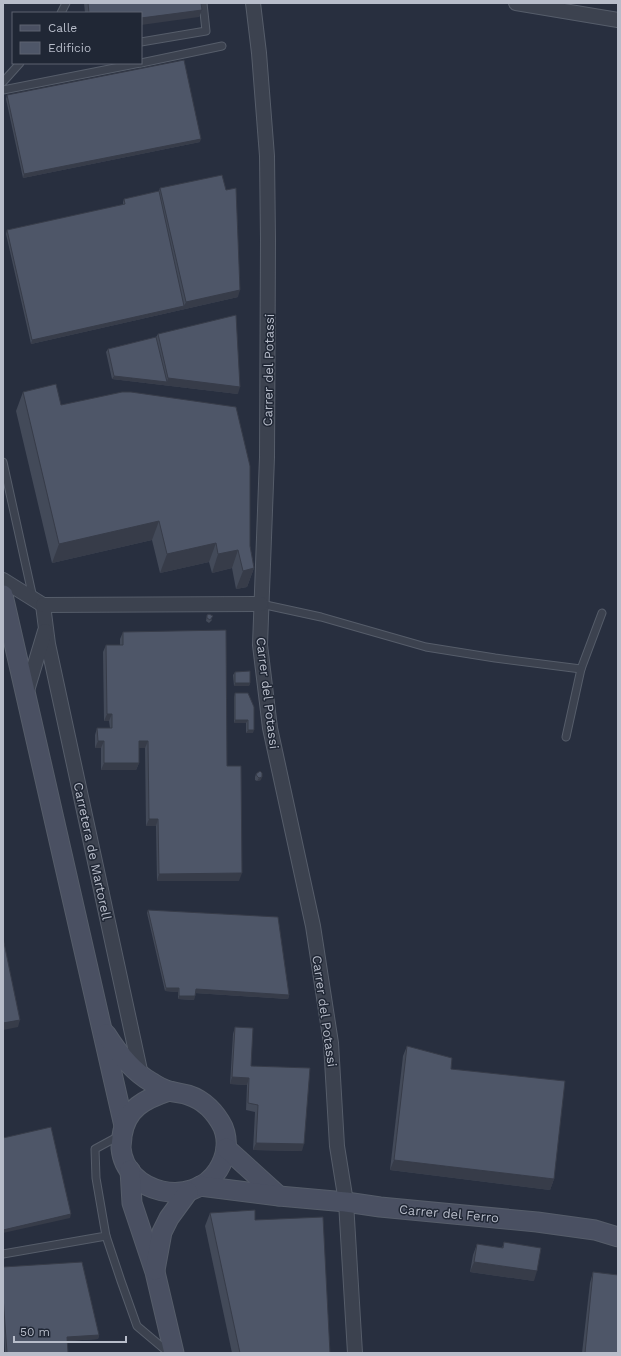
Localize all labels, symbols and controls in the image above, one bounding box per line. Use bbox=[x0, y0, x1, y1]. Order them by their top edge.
legend bbox=[12, 12, 142, 64]
text: Calle bbox=[48, 21, 77, 35]
text: Edificio bbox=[48, 41, 91, 55]
street label: Carrer del Potassi bbox=[260, 314, 277, 426]
street label: Carrer del Potassi bbox=[253, 636, 282, 750]
street label: Carretera de Martorell bbox=[71, 781, 114, 922]
street label: Carrer del Potassi bbox=[309, 954, 340, 1068]
street label: Carrer del Ferro bbox=[398, 1202, 500, 1225]
scale bar bbox=[14, 1318, 126, 1344]
text: 50 m bbox=[20, 1325, 50, 1339]

